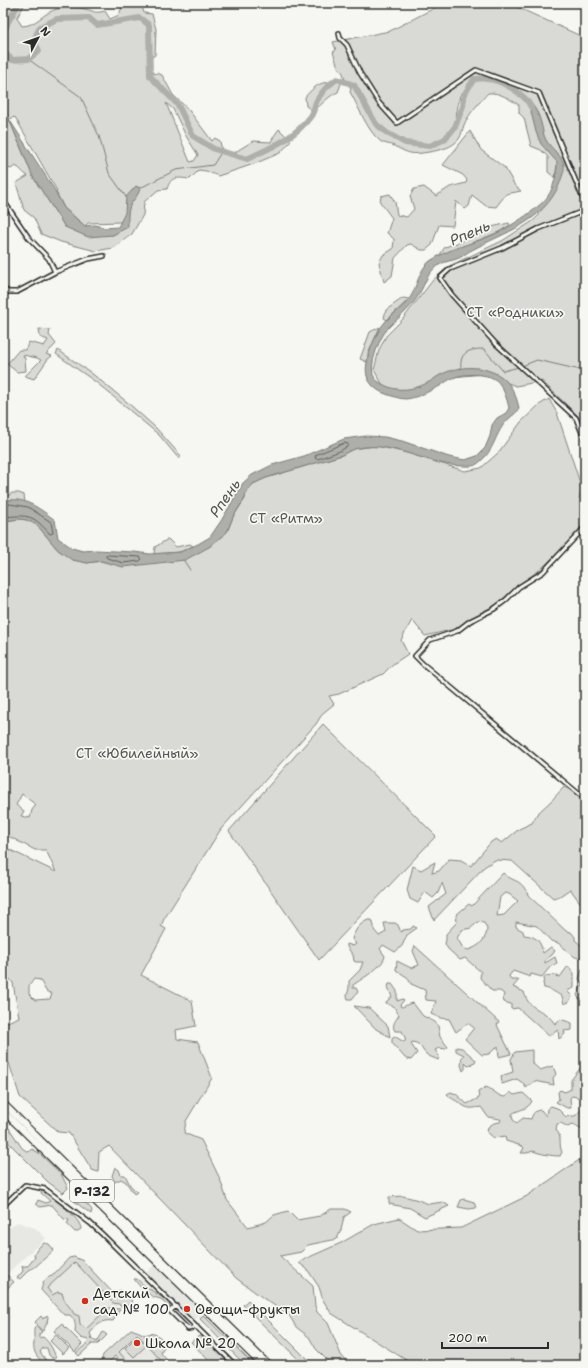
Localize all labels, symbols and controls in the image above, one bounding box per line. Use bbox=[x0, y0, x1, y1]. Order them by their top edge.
north arrow bbox=[18, 18, 58, 58]
text: N bbox=[37, 24, 54, 40]
water label: Рпень bbox=[447, 215, 494, 250]
park label: СТ «Родники» bbox=[466, 303, 564, 321]
water label: Рпень bbox=[205, 475, 246, 521]
park label: СТ «Ритм» bbox=[249, 509, 323, 527]
park label: СТ «Юбилейный» bbox=[76, 744, 198, 762]
road number: Р-132 bbox=[70, 1180, 114, 1202]
place label: Детский сад № 100 bbox=[93, 1284, 169, 1318]
marker: Детский сад № 100 bbox=[80, 1296, 90, 1306]
place label: Овощи-фрукты bbox=[195, 1300, 300, 1318]
marker: Овощи-фрукты bbox=[182, 1304, 192, 1314]
scale bar bbox=[442, 1324, 548, 1350]
text: 200 m bbox=[448, 1330, 487, 1346]
place label: Школа № 20 bbox=[145, 1334, 236, 1352]
marker: Школа № 20 bbox=[132, 1338, 142, 1348]

